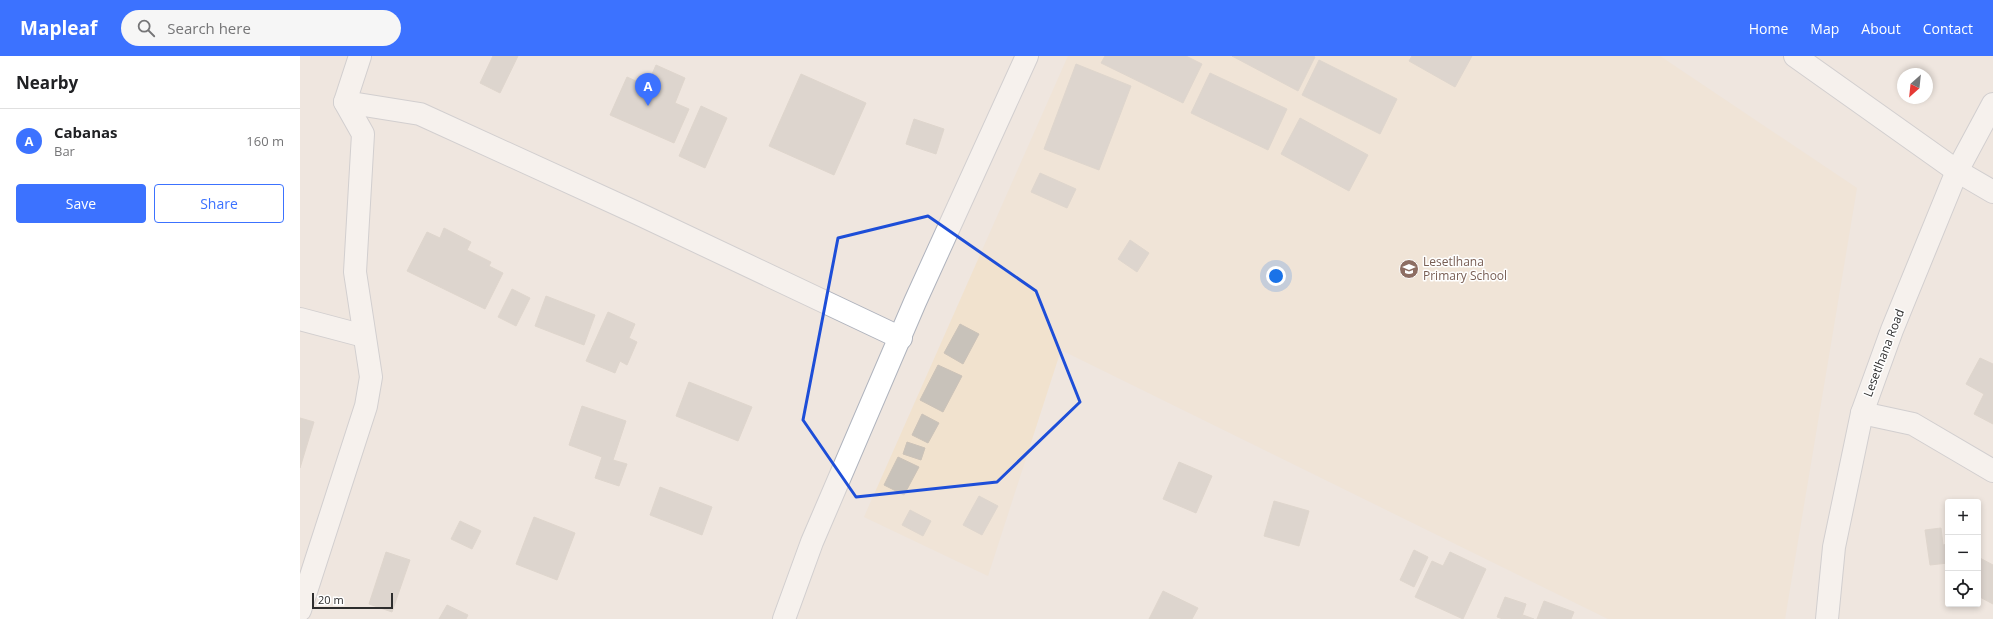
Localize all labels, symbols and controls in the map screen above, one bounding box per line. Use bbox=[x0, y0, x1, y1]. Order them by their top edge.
search box bbox=[121, 10, 401, 46]
text: Mapleaf bbox=[20, 15, 97, 41]
icon: search bbox=[135, 17, 157, 39]
text: Search here bbox=[167, 18, 251, 38]
text: Home bbox=[1749, 19, 1788, 38]
text: Map bbox=[1810, 19, 1839, 38]
text: About bbox=[1861, 19, 1901, 38]
text: Contact bbox=[1923, 19, 1973, 38]
north arrow bbox=[1897, 68, 1933, 104]
text: Nearby bbox=[16, 71, 78, 94]
pin: A bbox=[635, 73, 661, 106]
text: Cabanas bbox=[54, 122, 118, 142]
text: A bbox=[25, 132, 33, 150]
text: 160 m bbox=[246, 132, 284, 150]
text: Bar bbox=[54, 142, 75, 160]
button: Save bbox=[16, 184, 146, 223]
button: Share bbox=[154, 184, 284, 223]
place label: Lesetlhana Primary School bbox=[1423, 253, 1507, 284]
school or university icon: Lesetlhana Primary School bbox=[1398, 258, 1420, 280]
your location bbox=[1266, 266, 1286, 286]
street label: Lesetlhana Road bbox=[1859, 307, 1908, 399]
map controls bbox=[1945, 499, 1981, 607]
button: + bbox=[1945, 499, 1981, 535]
button: − bbox=[1945, 535, 1981, 571]
button: locate bbox=[1945, 571, 1981, 607]
scale bar bbox=[312, 591, 393, 610]
text: 20 m bbox=[318, 592, 344, 607]

